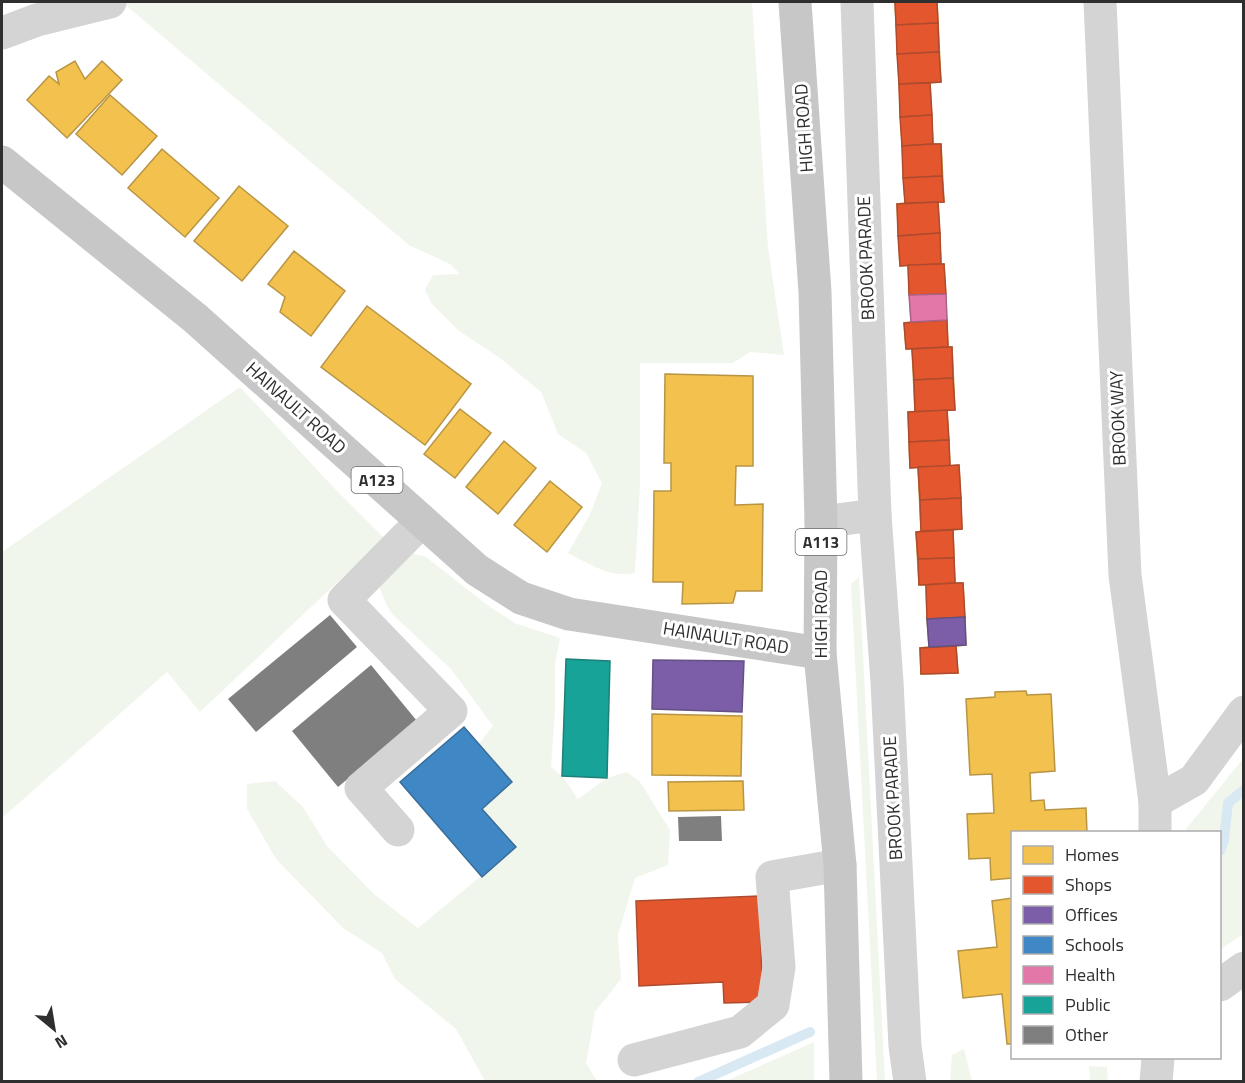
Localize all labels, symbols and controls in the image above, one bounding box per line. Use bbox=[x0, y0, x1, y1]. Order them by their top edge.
street label: HIGH ROAD bbox=[787, 83, 820, 173]
street label: BROOK PARADE bbox=[850, 195, 881, 321]
street label: HAINAULT ROAD bbox=[240, 355, 353, 460]
street label: BROOK WAY bbox=[1102, 370, 1133, 466]
road number: A123 bbox=[352, 467, 403, 493]
road number: A113 bbox=[796, 529, 846, 555]
street label: HIGH ROAD bbox=[807, 570, 834, 658]
street label: HAINAULT ROAD bbox=[661, 614, 791, 661]
street label: BROOK PARADE bbox=[876, 735, 909, 861]
legend bbox=[1011, 831, 1221, 1059]
text: Homes bbox=[1065, 841, 1119, 868]
text: Shops bbox=[1065, 871, 1112, 898]
text: Offices bbox=[1065, 901, 1118, 928]
text: Schools bbox=[1065, 931, 1124, 958]
text: Health bbox=[1065, 961, 1115, 988]
text: Public bbox=[1065, 991, 1111, 1018]
north arrow bbox=[24, 999, 84, 1059]
text: Other bbox=[1065, 1021, 1108, 1048]
text: N bbox=[51, 1029, 72, 1055]

